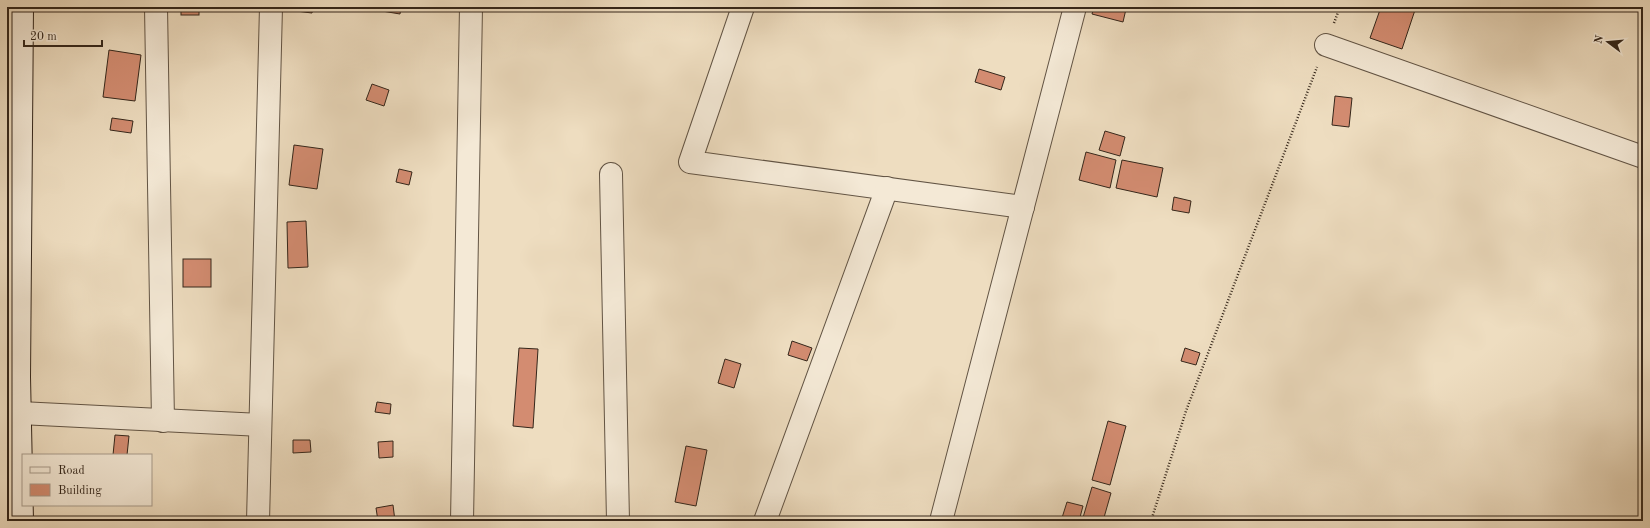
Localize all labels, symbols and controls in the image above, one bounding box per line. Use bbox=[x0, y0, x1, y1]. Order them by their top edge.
scale bar bbox=[24, 22, 102, 48]
north arrow bbox=[1588, 22, 1628, 62]
text: 20 m bbox=[30, 31, 57, 43]
text: N bbox=[1593, 34, 1606, 45]
legend bbox=[22, 454, 152, 506]
text: Road bbox=[58, 465, 85, 477]
text: Building bbox=[58, 485, 102, 497]

